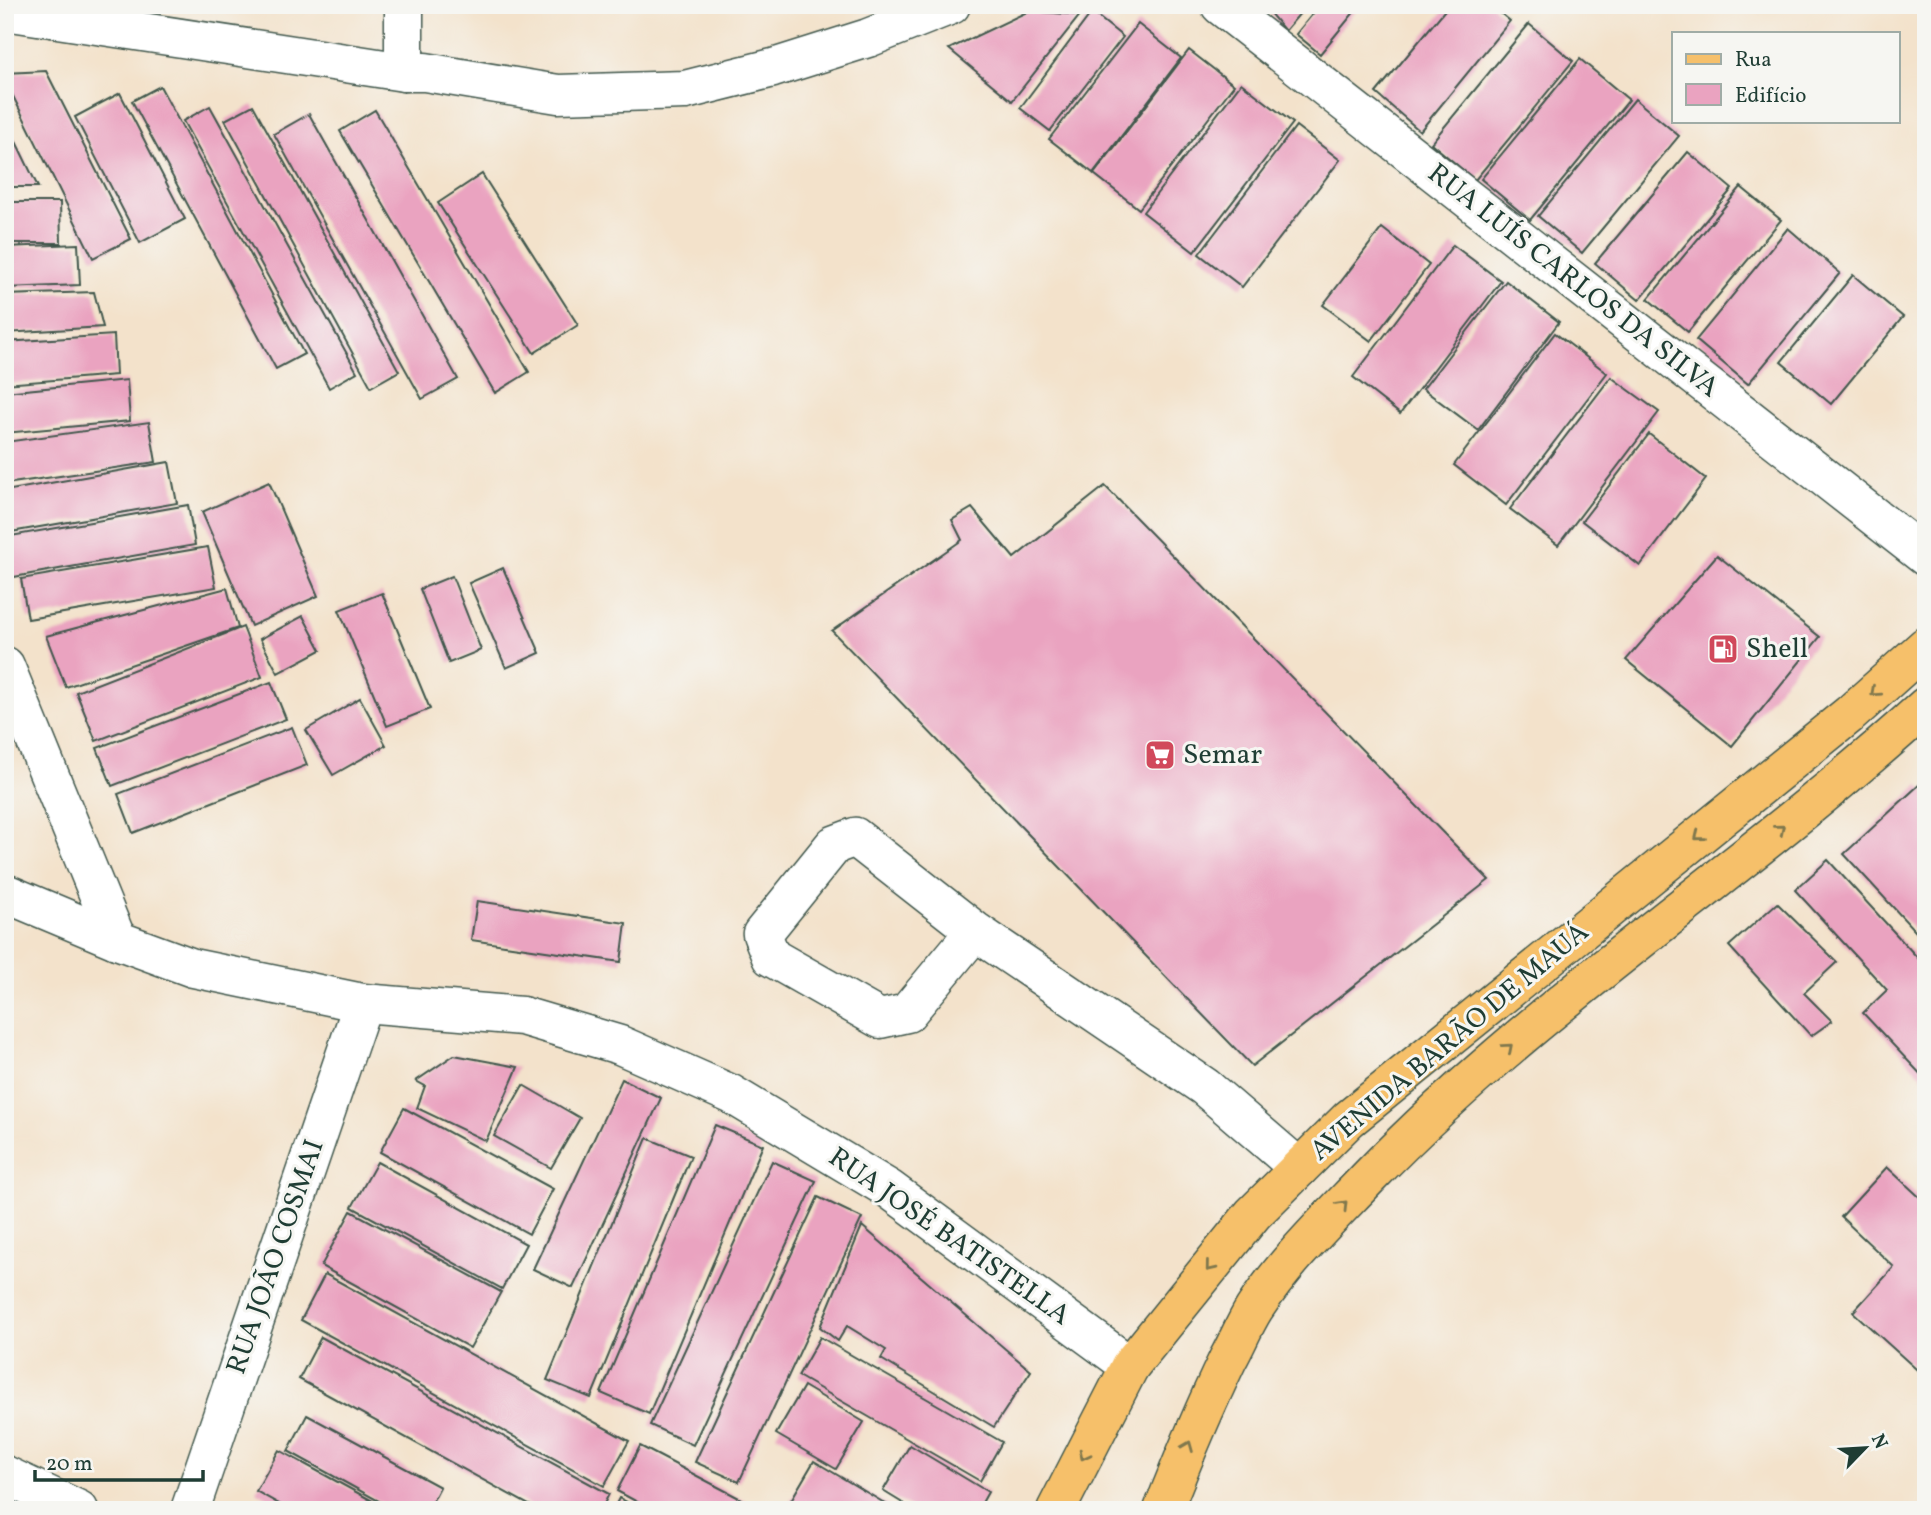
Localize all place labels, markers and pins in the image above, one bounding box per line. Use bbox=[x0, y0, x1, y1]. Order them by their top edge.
place label: Shell bbox=[1746, 630, 1808, 669]
fuel station icon: Shell bbox=[1706, 632, 1740, 666]
place label: Semar bbox=[1183, 736, 1262, 775]
supermarket icon: Semar bbox=[1143, 738, 1177, 772]

